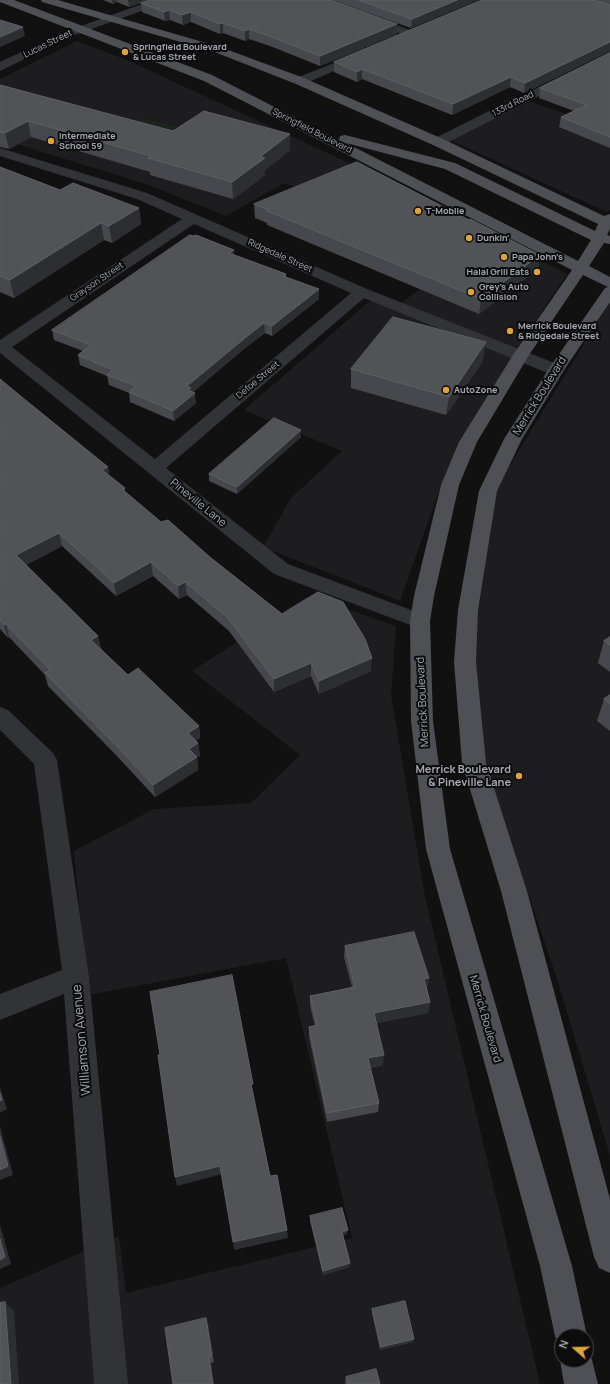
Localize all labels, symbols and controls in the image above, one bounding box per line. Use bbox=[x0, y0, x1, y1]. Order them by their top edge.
street label: Lucas Street bbox=[22, 28, 74, 60]
place label: Springfield Boulevard & Lucas Street bbox=[133, 42, 227, 63]
marker: Springfield Boulevard & Lucas Street bbox=[120, 47, 130, 57]
street label: 133rd Road bbox=[490, 89, 536, 119]
street label: Springfield Boulevard bbox=[270, 106, 354, 156]
place label: Intermediate School 59 bbox=[59, 131, 116, 152]
marker: Intermediate School 59 bbox=[46, 136, 56, 146]
marker: T-Mobile bbox=[413, 206, 423, 216]
place label: T-Mobile bbox=[426, 206, 465, 216]
marker: Dunkin' bbox=[464, 233, 474, 243]
place label: Dunkin' bbox=[477, 233, 510, 243]
street label: Ridgedale Street bbox=[246, 237, 314, 275]
marker: Papa John's bbox=[499, 252, 509, 262]
place label: Papa John's bbox=[512, 252, 563, 262]
street label: Grayson Street bbox=[68, 260, 126, 304]
place label: Halal Grill Eats bbox=[467, 267, 529, 277]
marker: Halal Grill Eats bbox=[532, 267, 542, 277]
place label: Grey’s Auto Collision bbox=[479, 282, 529, 303]
marker: Grey’s Auto Collision bbox=[466, 287, 476, 297]
place label: Merrick Boulevard & Ridgedale Street bbox=[518, 321, 599, 342]
marker: Merrick Boulevard & Ridgedale Street bbox=[505, 326, 515, 336]
street label: Merrick Boulevard bbox=[510, 354, 570, 438]
street label: Defoe Street bbox=[234, 359, 282, 401]
marker: AutoZone bbox=[441, 385, 451, 395]
place label: AutoZone bbox=[454, 385, 497, 395]
street label: Pineville Lane bbox=[167, 476, 229, 530]
street label: Merrick Boulevard bbox=[414, 657, 432, 747]
place label: Merrick Boulevard & Pineville Lane bbox=[415, 763, 511, 789]
marker: Merrick Boulevard & Pineville Lane bbox=[514, 771, 524, 781]
street label: Merrick Boulevard bbox=[466, 974, 504, 1064]
street label: Williamson Avenue bbox=[69, 984, 95, 1096]
north arrow bbox=[554, 1328, 594, 1368]
text: N bbox=[555, 1338, 572, 1350]

